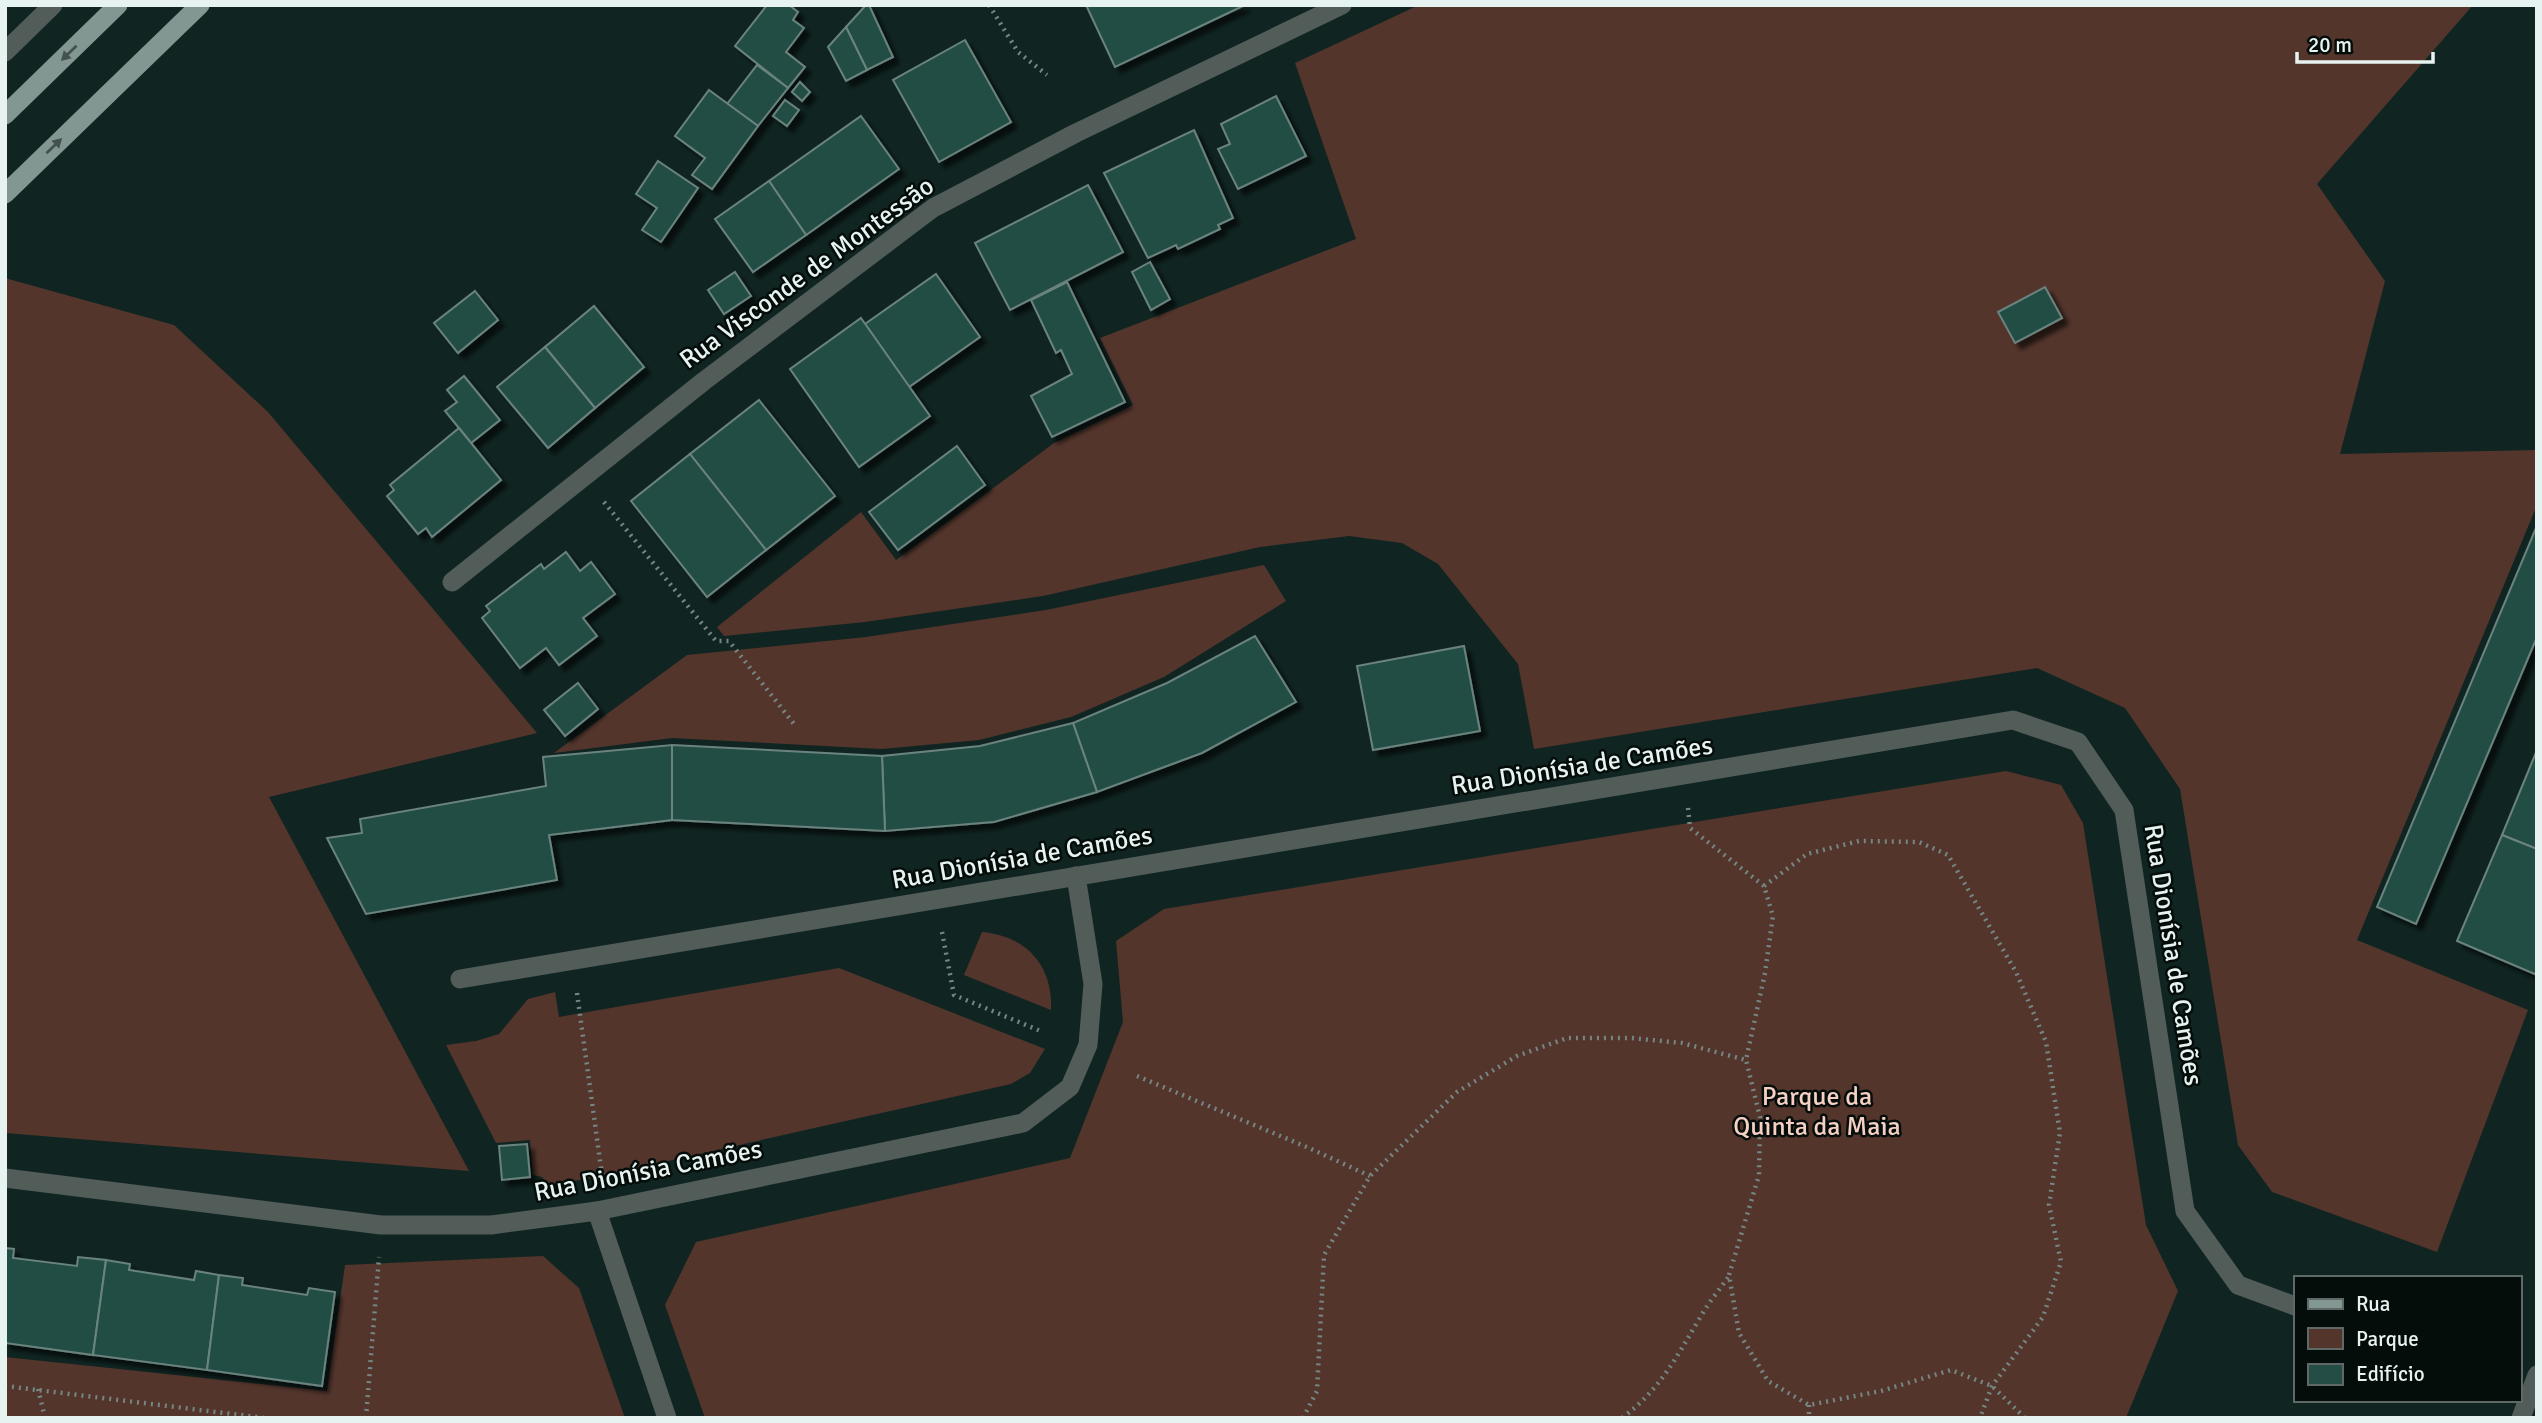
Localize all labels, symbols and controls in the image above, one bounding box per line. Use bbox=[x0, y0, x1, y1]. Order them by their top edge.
scale bar bbox=[2297, 21, 2434, 65]
text: 20 m bbox=[2308, 32, 2352, 58]
one-way arrow bbox=[61, 44, 78, 61]
one-way arrow bbox=[45, 139, 62, 155]
street label: Rua Visconde de Montessão bbox=[674, 170, 940, 376]
street label: Rua Dionísia de Camões bbox=[1449, 730, 1715, 802]
street label: Rua Dionísia de Camões bbox=[889, 819, 1155, 897]
street label: Rua Dionísia de Camões bbox=[2137, 822, 2209, 1088]
park label: Parque da Quinta da Maia bbox=[1733, 1081, 1901, 1143]
street label: Rua Dionísia Camões bbox=[531, 1133, 765, 1209]
legend bbox=[2294, 1276, 2521, 1402]
text: Rua bbox=[2356, 1291, 2390, 1317]
text: Parque bbox=[2356, 1326, 2419, 1352]
text: Edifício bbox=[2356, 1361, 2425, 1387]

